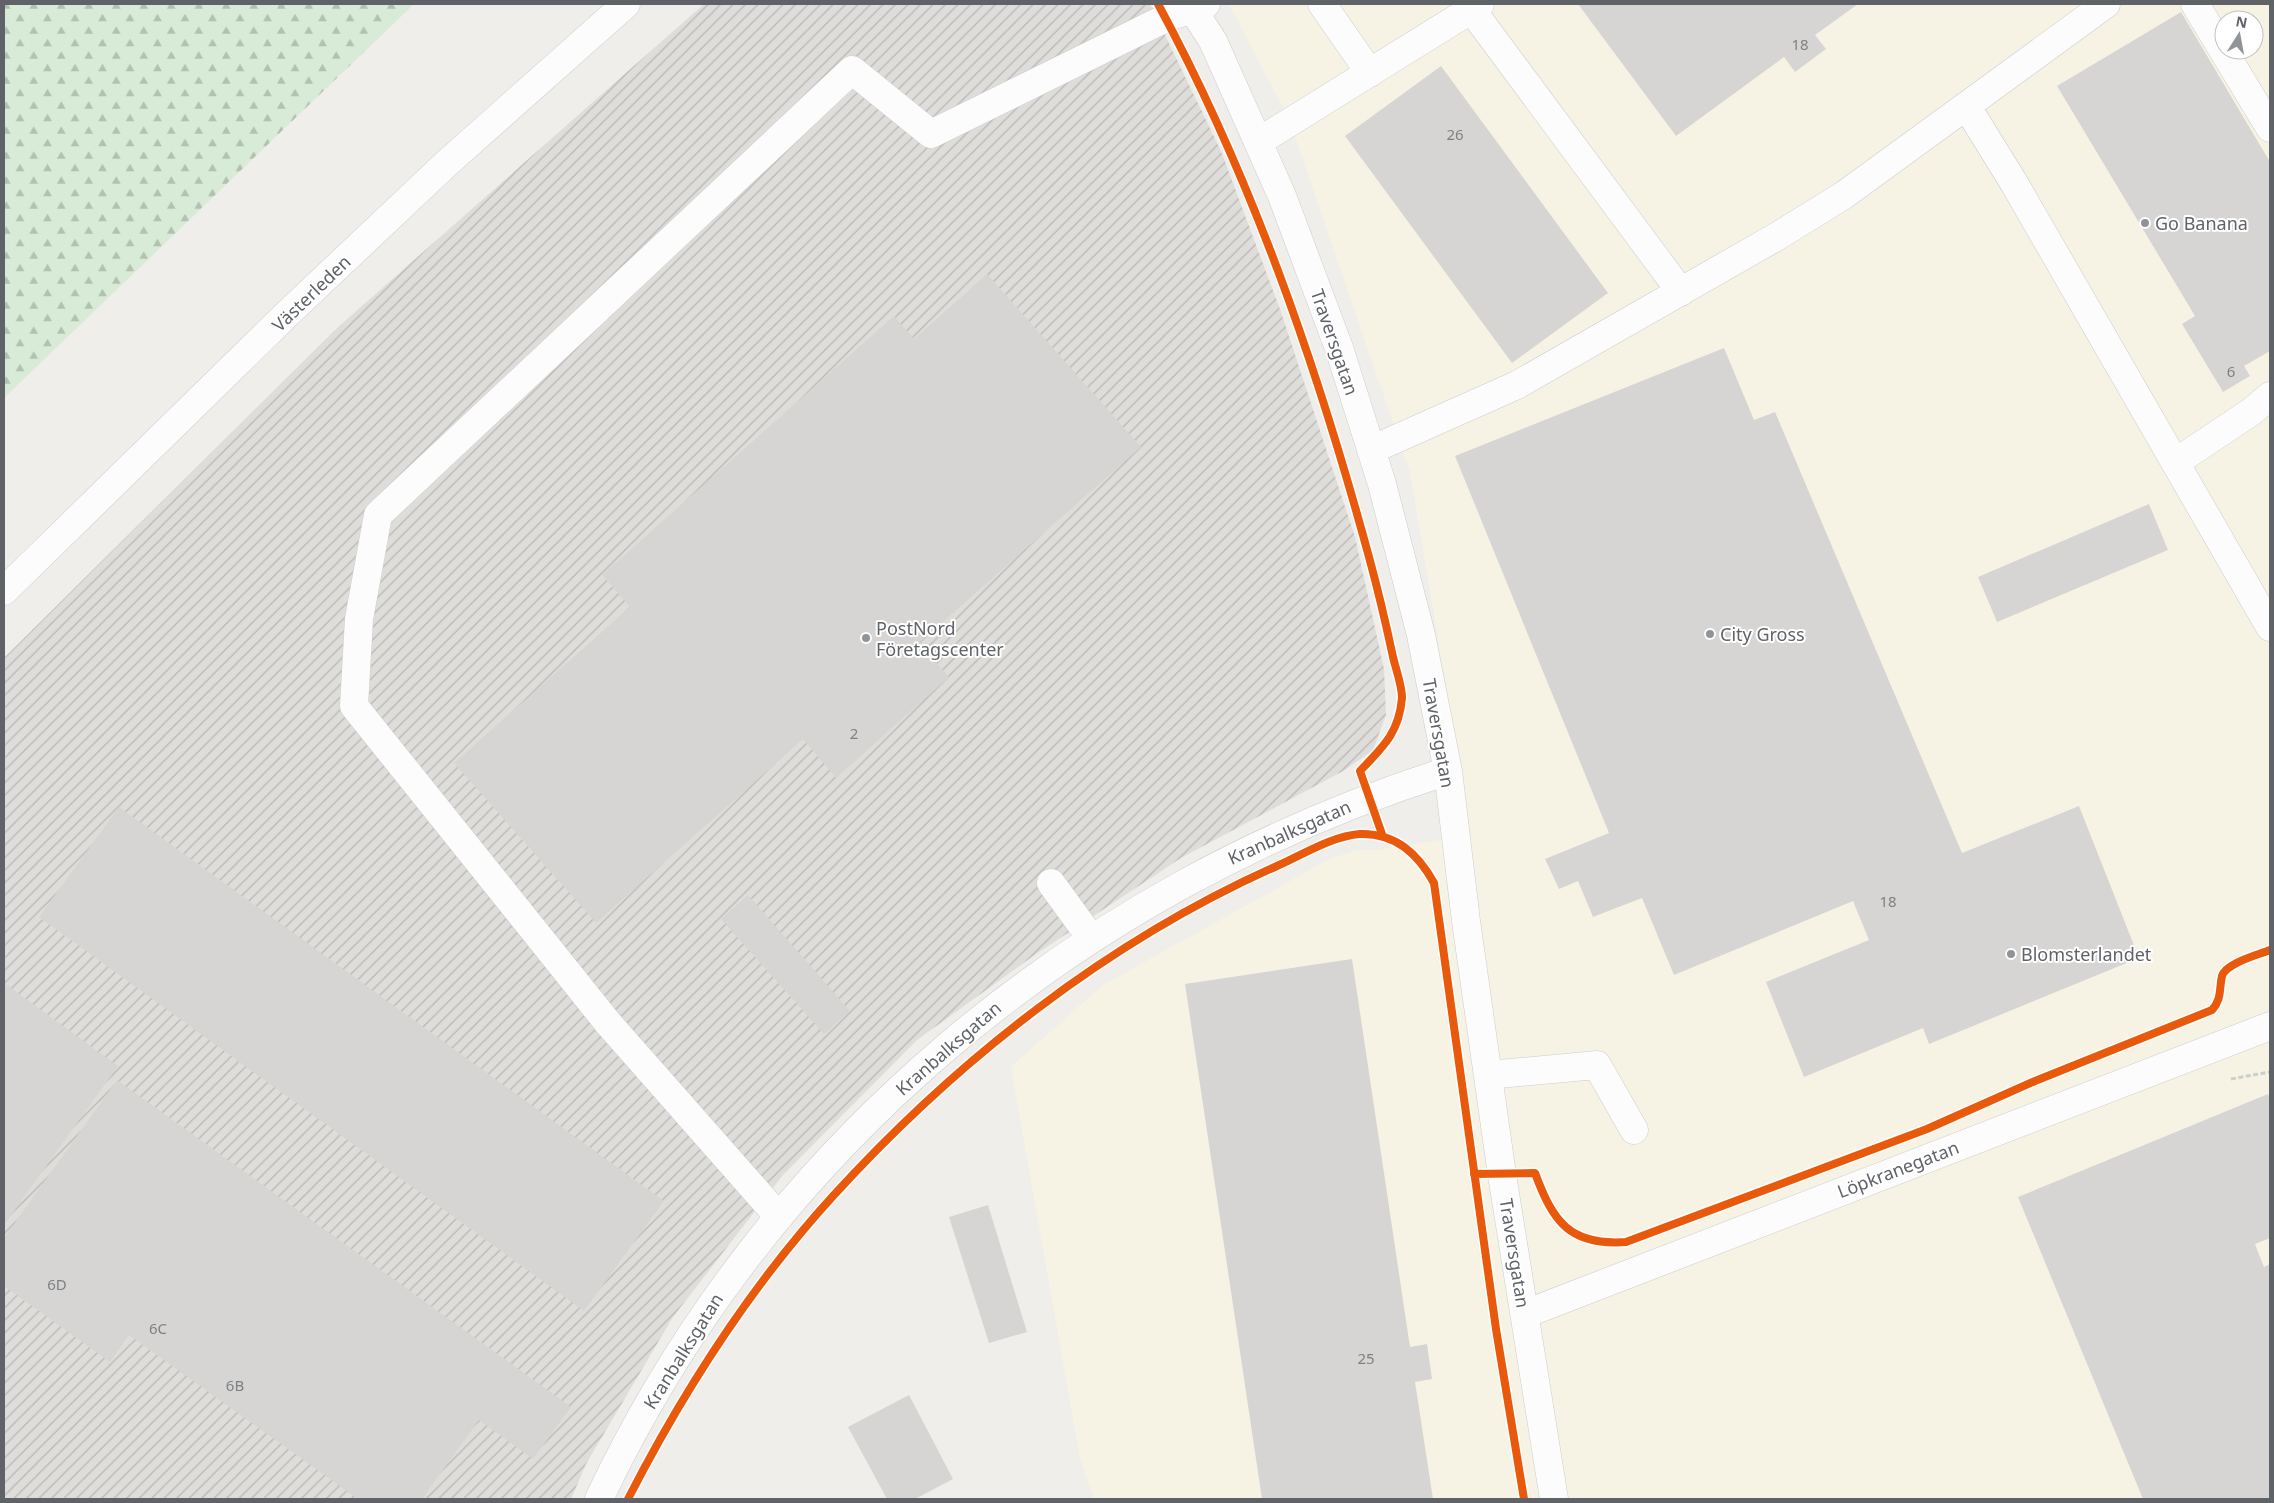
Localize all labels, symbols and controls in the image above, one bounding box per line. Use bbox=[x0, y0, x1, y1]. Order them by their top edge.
north arrow bbox=[2214, 10, 2264, 60]
text: N bbox=[2234, 11, 2249, 32]
house number: 18 bbox=[1791, 34, 1809, 54]
house number: 26 bbox=[1446, 124, 1464, 144]
place label: Go Banana bbox=[2155, 211, 2248, 235]
marker: Go Banana bbox=[2139, 217, 2151, 229]
street label: Västerleden bbox=[267, 249, 355, 337]
street label: Traversgatan bbox=[1306, 286, 1364, 398]
house number: 6 bbox=[2227, 361, 2235, 381]
place label: PostNord Företagscenter bbox=[876, 616, 1004, 661]
place label: City Gross bbox=[1720, 622, 1805, 646]
marker: City Gross bbox=[1704, 628, 1716, 640]
marker: PostNord Företagscenter bbox=[860, 632, 872, 644]
street label: Traversgatan bbox=[1418, 676, 1460, 790]
house number: 2 bbox=[850, 723, 858, 743]
street label: Kranbalksgatan bbox=[1224, 794, 1354, 870]
house number: 18 bbox=[1879, 891, 1897, 911]
place label: Blomsterlandet bbox=[2021, 942, 2152, 966]
marker: Blomsterlandet bbox=[2005, 948, 2017, 960]
street label: Kranbalksgatan bbox=[890, 996, 1006, 1100]
street label: Löpkranegatan bbox=[1834, 1135, 1962, 1203]
street label: Traversgatan bbox=[1495, 1197, 1535, 1309]
house number: 6D bbox=[47, 1274, 67, 1294]
street label: Kranbalksgatan bbox=[638, 1289, 728, 1413]
house number: 6C bbox=[149, 1318, 168, 1338]
house number: 25 bbox=[1357, 1348, 1375, 1368]
house number: 6B bbox=[226, 1375, 244, 1395]

